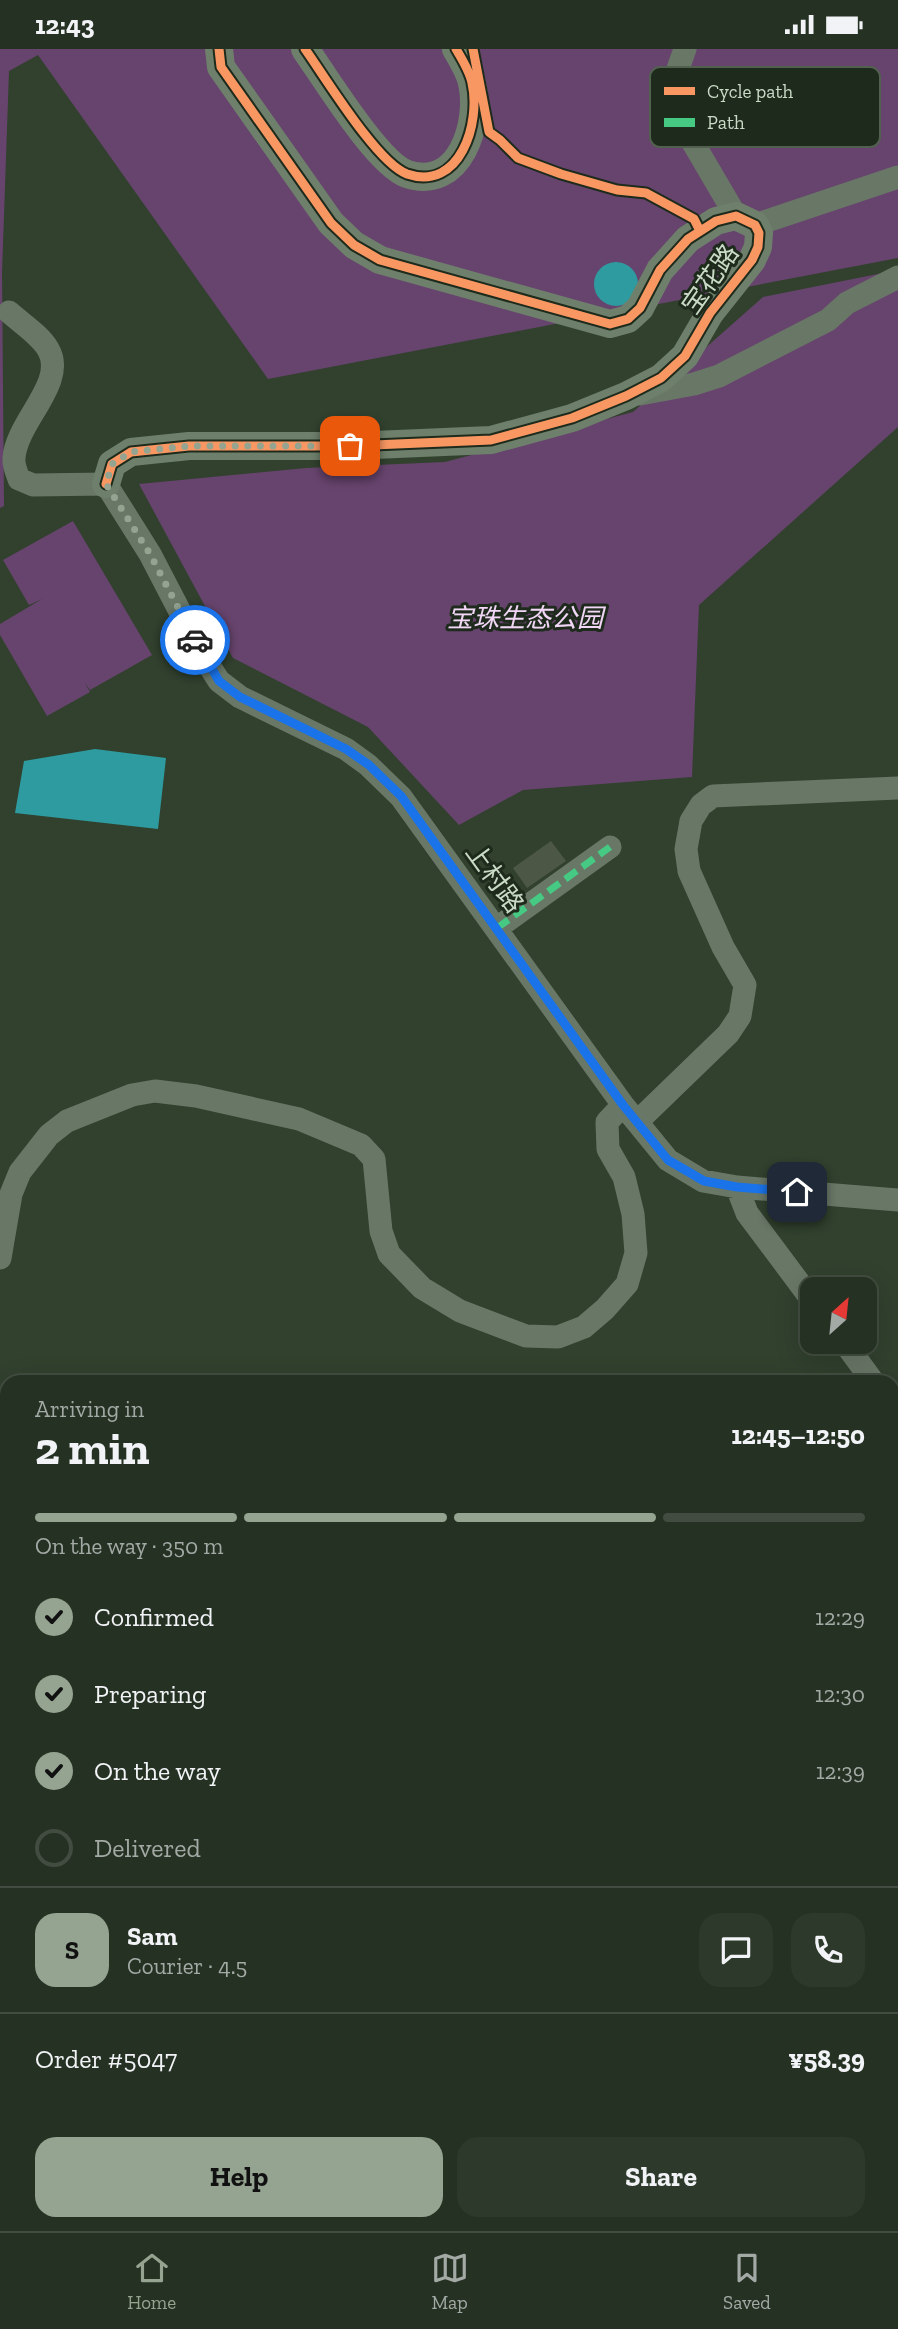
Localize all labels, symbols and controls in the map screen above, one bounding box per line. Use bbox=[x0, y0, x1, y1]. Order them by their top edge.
text: 12:43 bbox=[35, 9, 95, 41]
legend bbox=[650, 67, 880, 147]
text: Cycle path bbox=[707, 80, 793, 103]
text: Path bbox=[707, 111, 745, 134]
street label: 宝花路 bbox=[675, 238, 745, 320]
pin bbox=[320, 416, 380, 476]
icon: bag bbox=[331, 427, 369, 465]
park label: 宝珠生态公园 bbox=[447, 602, 607, 634]
courier bbox=[160, 605, 230, 675]
icon: car bbox=[176, 621, 214, 659]
street label: 上村路 bbox=[459, 837, 531, 919]
pin bbox=[767, 1162, 827, 1222]
icon: home bbox=[778, 1173, 816, 1211]
north arrow bbox=[800, 1277, 877, 1355]
map controls bbox=[800, 1277, 877, 1354]
text: Arriving in bbox=[35, 1395, 144, 1423]
text: 12:45–12:50 bbox=[731, 1419, 865, 1451]
text: 2 min bbox=[35, 1421, 150, 1476]
text: On the way · 350 m bbox=[35, 1532, 223, 1560]
icon: check bbox=[35, 1598, 73, 1636]
text: Confirmed bbox=[94, 1601, 214, 1633]
text: 12:29 bbox=[815, 1603, 865, 1631]
icon: check bbox=[35, 1675, 73, 1713]
text: Preparing bbox=[94, 1678, 206, 1710]
text: 12:30 bbox=[815, 1680, 865, 1708]
icon: check bbox=[35, 1752, 73, 1790]
text: On the way bbox=[94, 1755, 221, 1787]
text: 12:39 bbox=[816, 1757, 865, 1785]
text: Delivered bbox=[94, 1832, 201, 1864]
button: chat bbox=[699, 1913, 773, 1987]
button: phone bbox=[791, 1913, 865, 1987]
text: Sam bbox=[127, 1920, 177, 1952]
text: S bbox=[65, 1934, 79, 1966]
text: Courier · 4.5 bbox=[127, 1952, 247, 1980]
text: Order #5047 bbox=[35, 2043, 177, 2075]
text: ¥58.39 bbox=[788, 2043, 865, 2075]
button: Help bbox=[35, 2137, 443, 2217]
button: Share bbox=[457, 2137, 865, 2217]
tab: Home bbox=[127, 2249, 176, 2314]
tab: Map bbox=[431, 2249, 469, 2314]
tab: Saved bbox=[723, 2249, 771, 2314]

